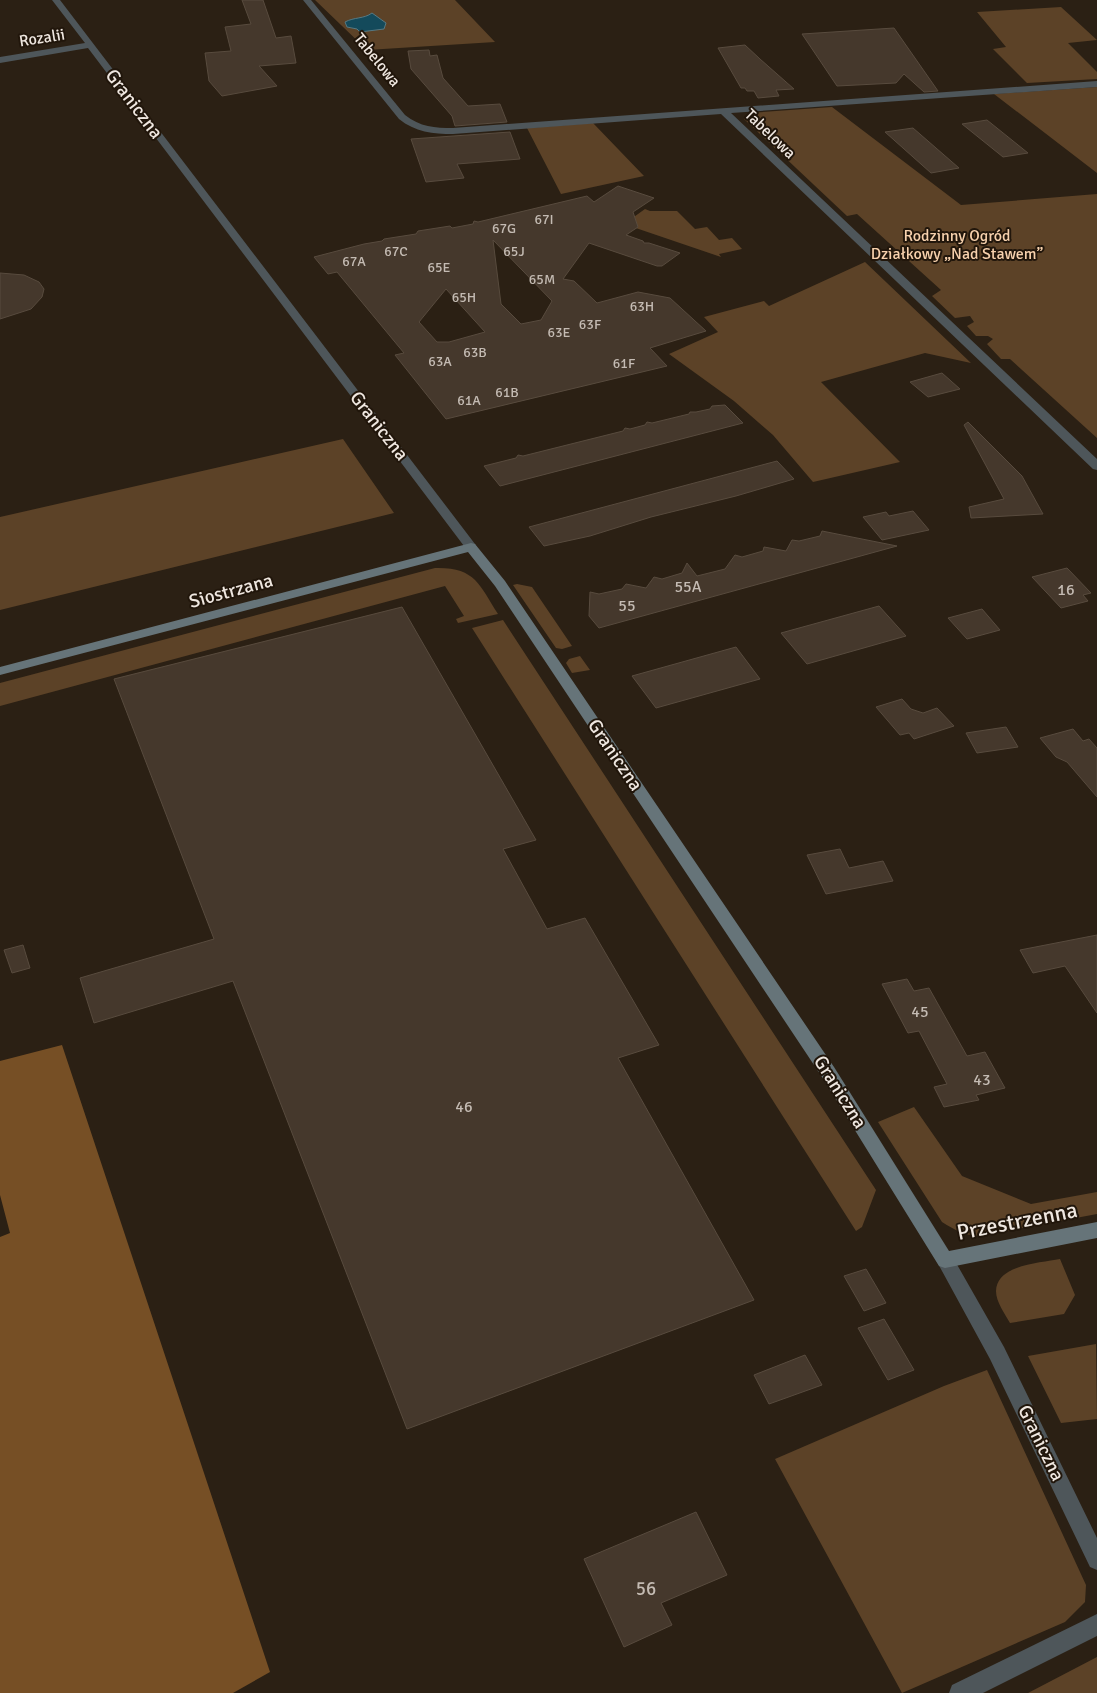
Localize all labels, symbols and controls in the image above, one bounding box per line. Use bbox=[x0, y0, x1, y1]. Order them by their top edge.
street label: Rozalii bbox=[18, 25, 66, 51]
street label: Tabelowa bbox=[349, 29, 405, 91]
street label: Graniczna bbox=[100, 64, 168, 144]
street label: Tabelowa bbox=[740, 105, 800, 163]
house number: 67I bbox=[534, 211, 554, 228]
house number: 67G bbox=[492, 220, 516, 237]
park label: Rodzinny Ogród Działkowy „Nad Stawem” bbox=[871, 226, 1043, 264]
house number: 67C bbox=[384, 243, 408, 260]
house number: 65J bbox=[503, 243, 525, 260]
house number: 67A bbox=[342, 253, 366, 270]
house number: 65E bbox=[427, 259, 451, 276]
house number: 65M bbox=[529, 271, 555, 288]
house number: 65H bbox=[452, 289, 476, 306]
house number: 63H bbox=[630, 298, 654, 315]
house number: 63F bbox=[579, 316, 601, 333]
house number: 63E bbox=[547, 324, 571, 341]
house number: 63B bbox=[463, 344, 487, 361]
house number: 63A bbox=[428, 353, 452, 370]
house number: 61F bbox=[613, 355, 635, 372]
house number: 61B bbox=[495, 384, 519, 401]
street label: Graniczna bbox=[344, 386, 414, 466]
house number: 61A bbox=[457, 392, 481, 409]
street label: Siostrzana bbox=[186, 568, 276, 614]
house number: 55A bbox=[674, 577, 702, 597]
house number: 16 bbox=[1057, 580, 1075, 600]
house number: 55 bbox=[618, 596, 636, 616]
street label: Graniczna bbox=[582, 714, 648, 796]
house number: 45 bbox=[911, 1002, 929, 1022]
street label: Graniczna bbox=[808, 1051, 872, 1133]
house number: 43 bbox=[973, 1070, 991, 1090]
house number: 46 bbox=[455, 1097, 473, 1117]
street label: Przestrzenna bbox=[954, 1196, 1080, 1246]
street label: Graniczna bbox=[1012, 1401, 1070, 1485]
house number: 56 bbox=[636, 1577, 656, 1601]

